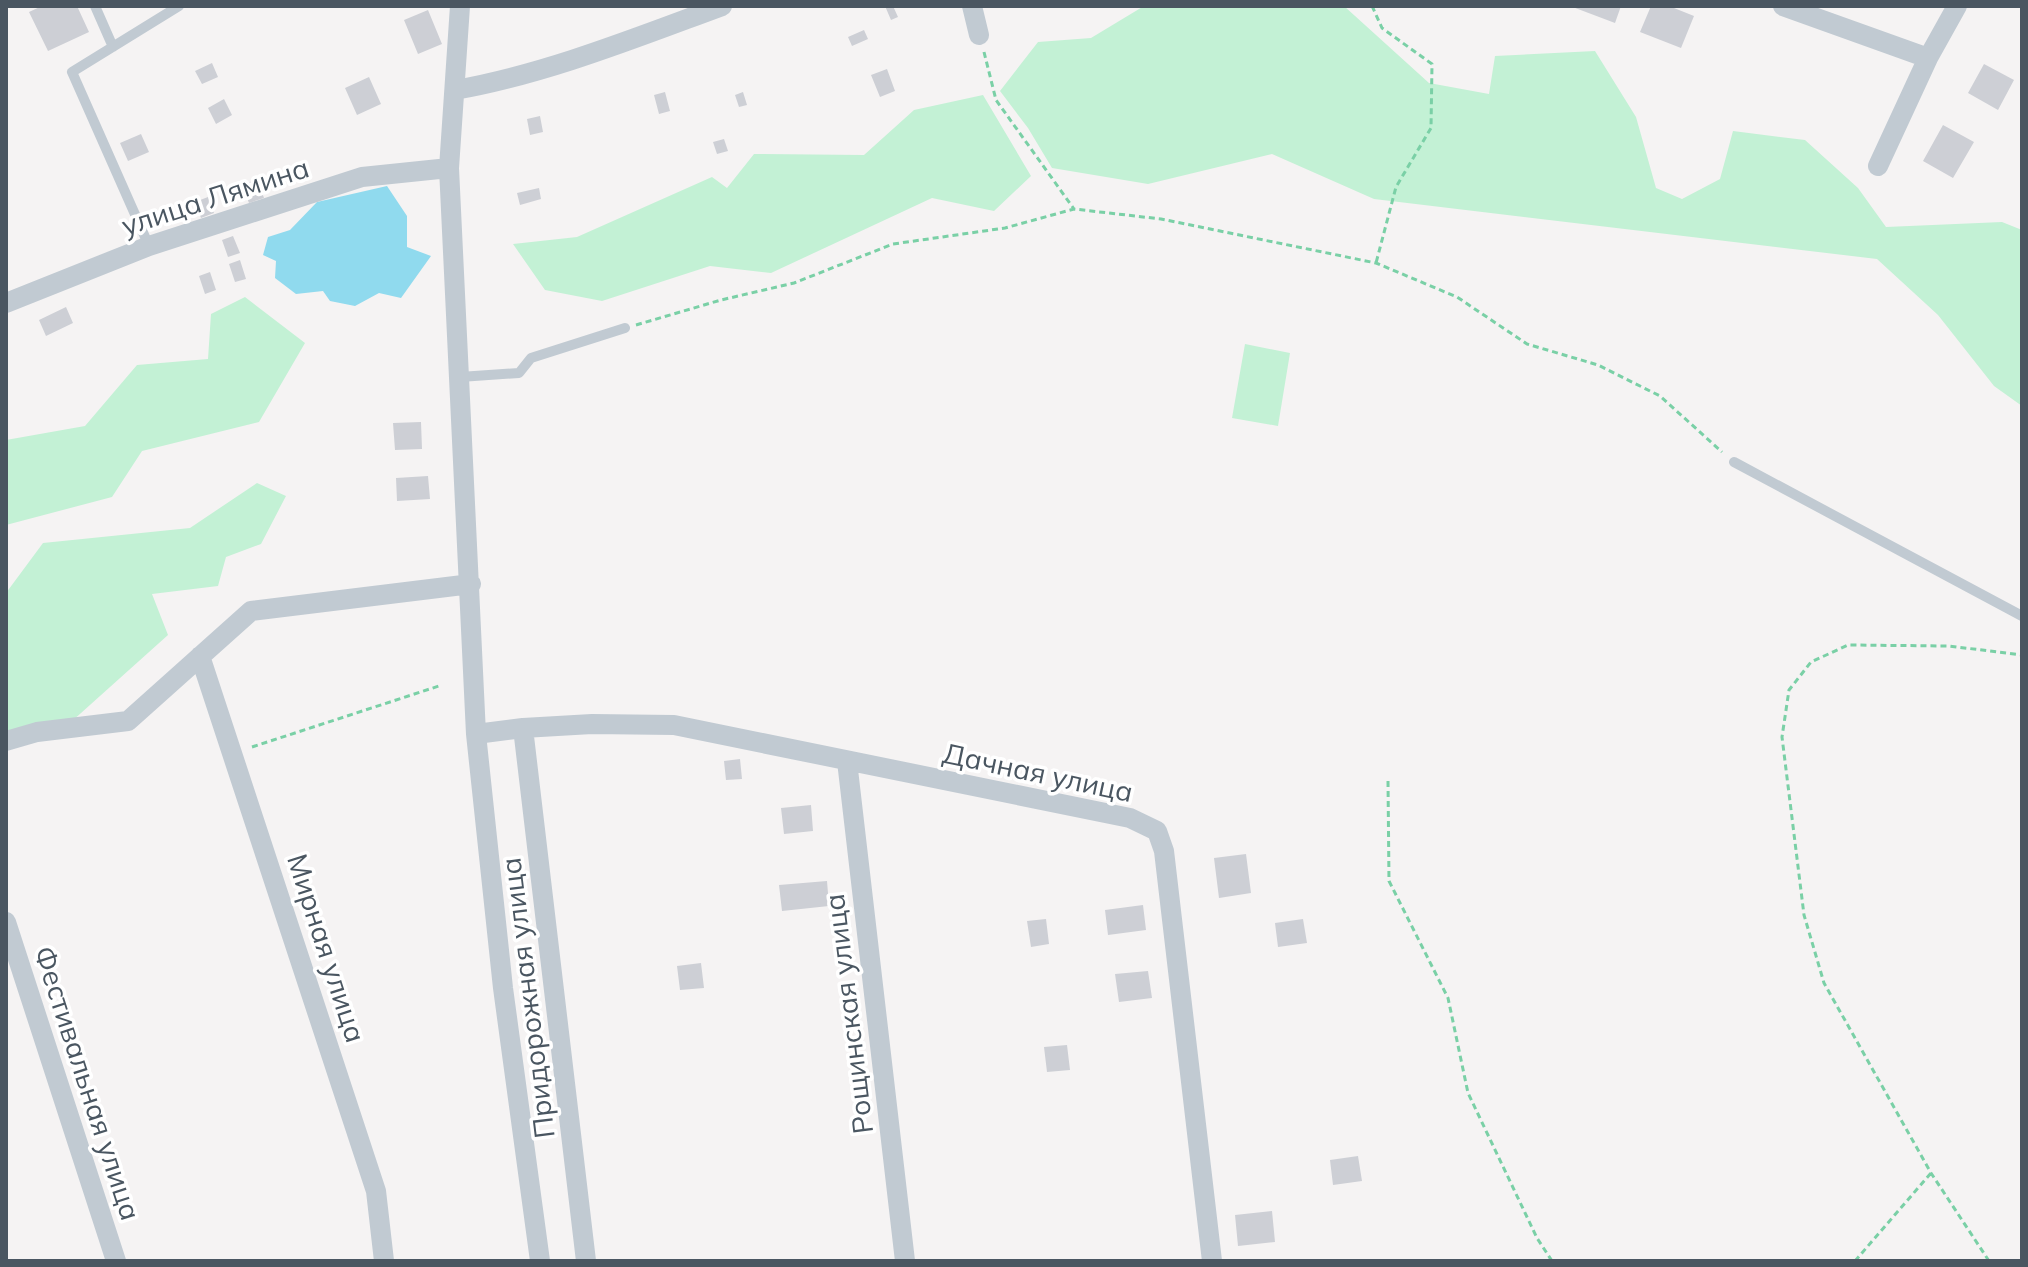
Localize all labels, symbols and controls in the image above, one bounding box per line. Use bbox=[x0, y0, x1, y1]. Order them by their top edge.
street label: улица Лямина bbox=[117, 149, 313, 243]
street label: Дачная улица bbox=[940, 735, 1136, 809]
street label: Мирная улица bbox=[280, 849, 374, 1047]
street label: Придорожная улица bbox=[492, 856, 562, 1140]
street label: Рощинская улица bbox=[816, 892, 880, 1136]
street label: Фестивальная улица bbox=[27, 942, 149, 1224]

